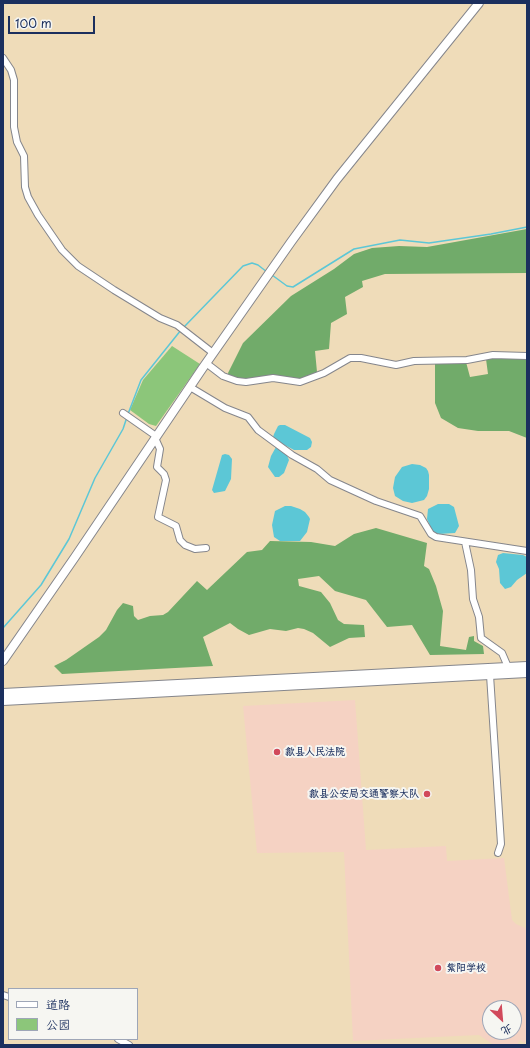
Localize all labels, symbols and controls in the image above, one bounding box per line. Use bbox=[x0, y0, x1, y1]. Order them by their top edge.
scale bar bbox=[10, 8, 97, 34]
text: 100 m bbox=[15, 14, 52, 32]
place label: 歙县人民法院 bbox=[285, 746, 345, 758]
marker: 歙县人民法院 bbox=[272, 747, 282, 757]
place label: 歙县公安局交通警察大队 bbox=[309, 788, 419, 800]
marker: 歙县公安局交通警察大队 bbox=[422, 789, 432, 799]
place label: 紫阳学校 bbox=[446, 962, 486, 974]
marker: 紫阳学校 bbox=[433, 963, 443, 973]
legend bbox=[8, 988, 138, 1040]
text: 道路 bbox=[46, 995, 70, 1013]
north arrow bbox=[482, 1000, 522, 1040]
text: 公园 bbox=[46, 1015, 70, 1033]
text: 北 bbox=[498, 1020, 516, 1040]

